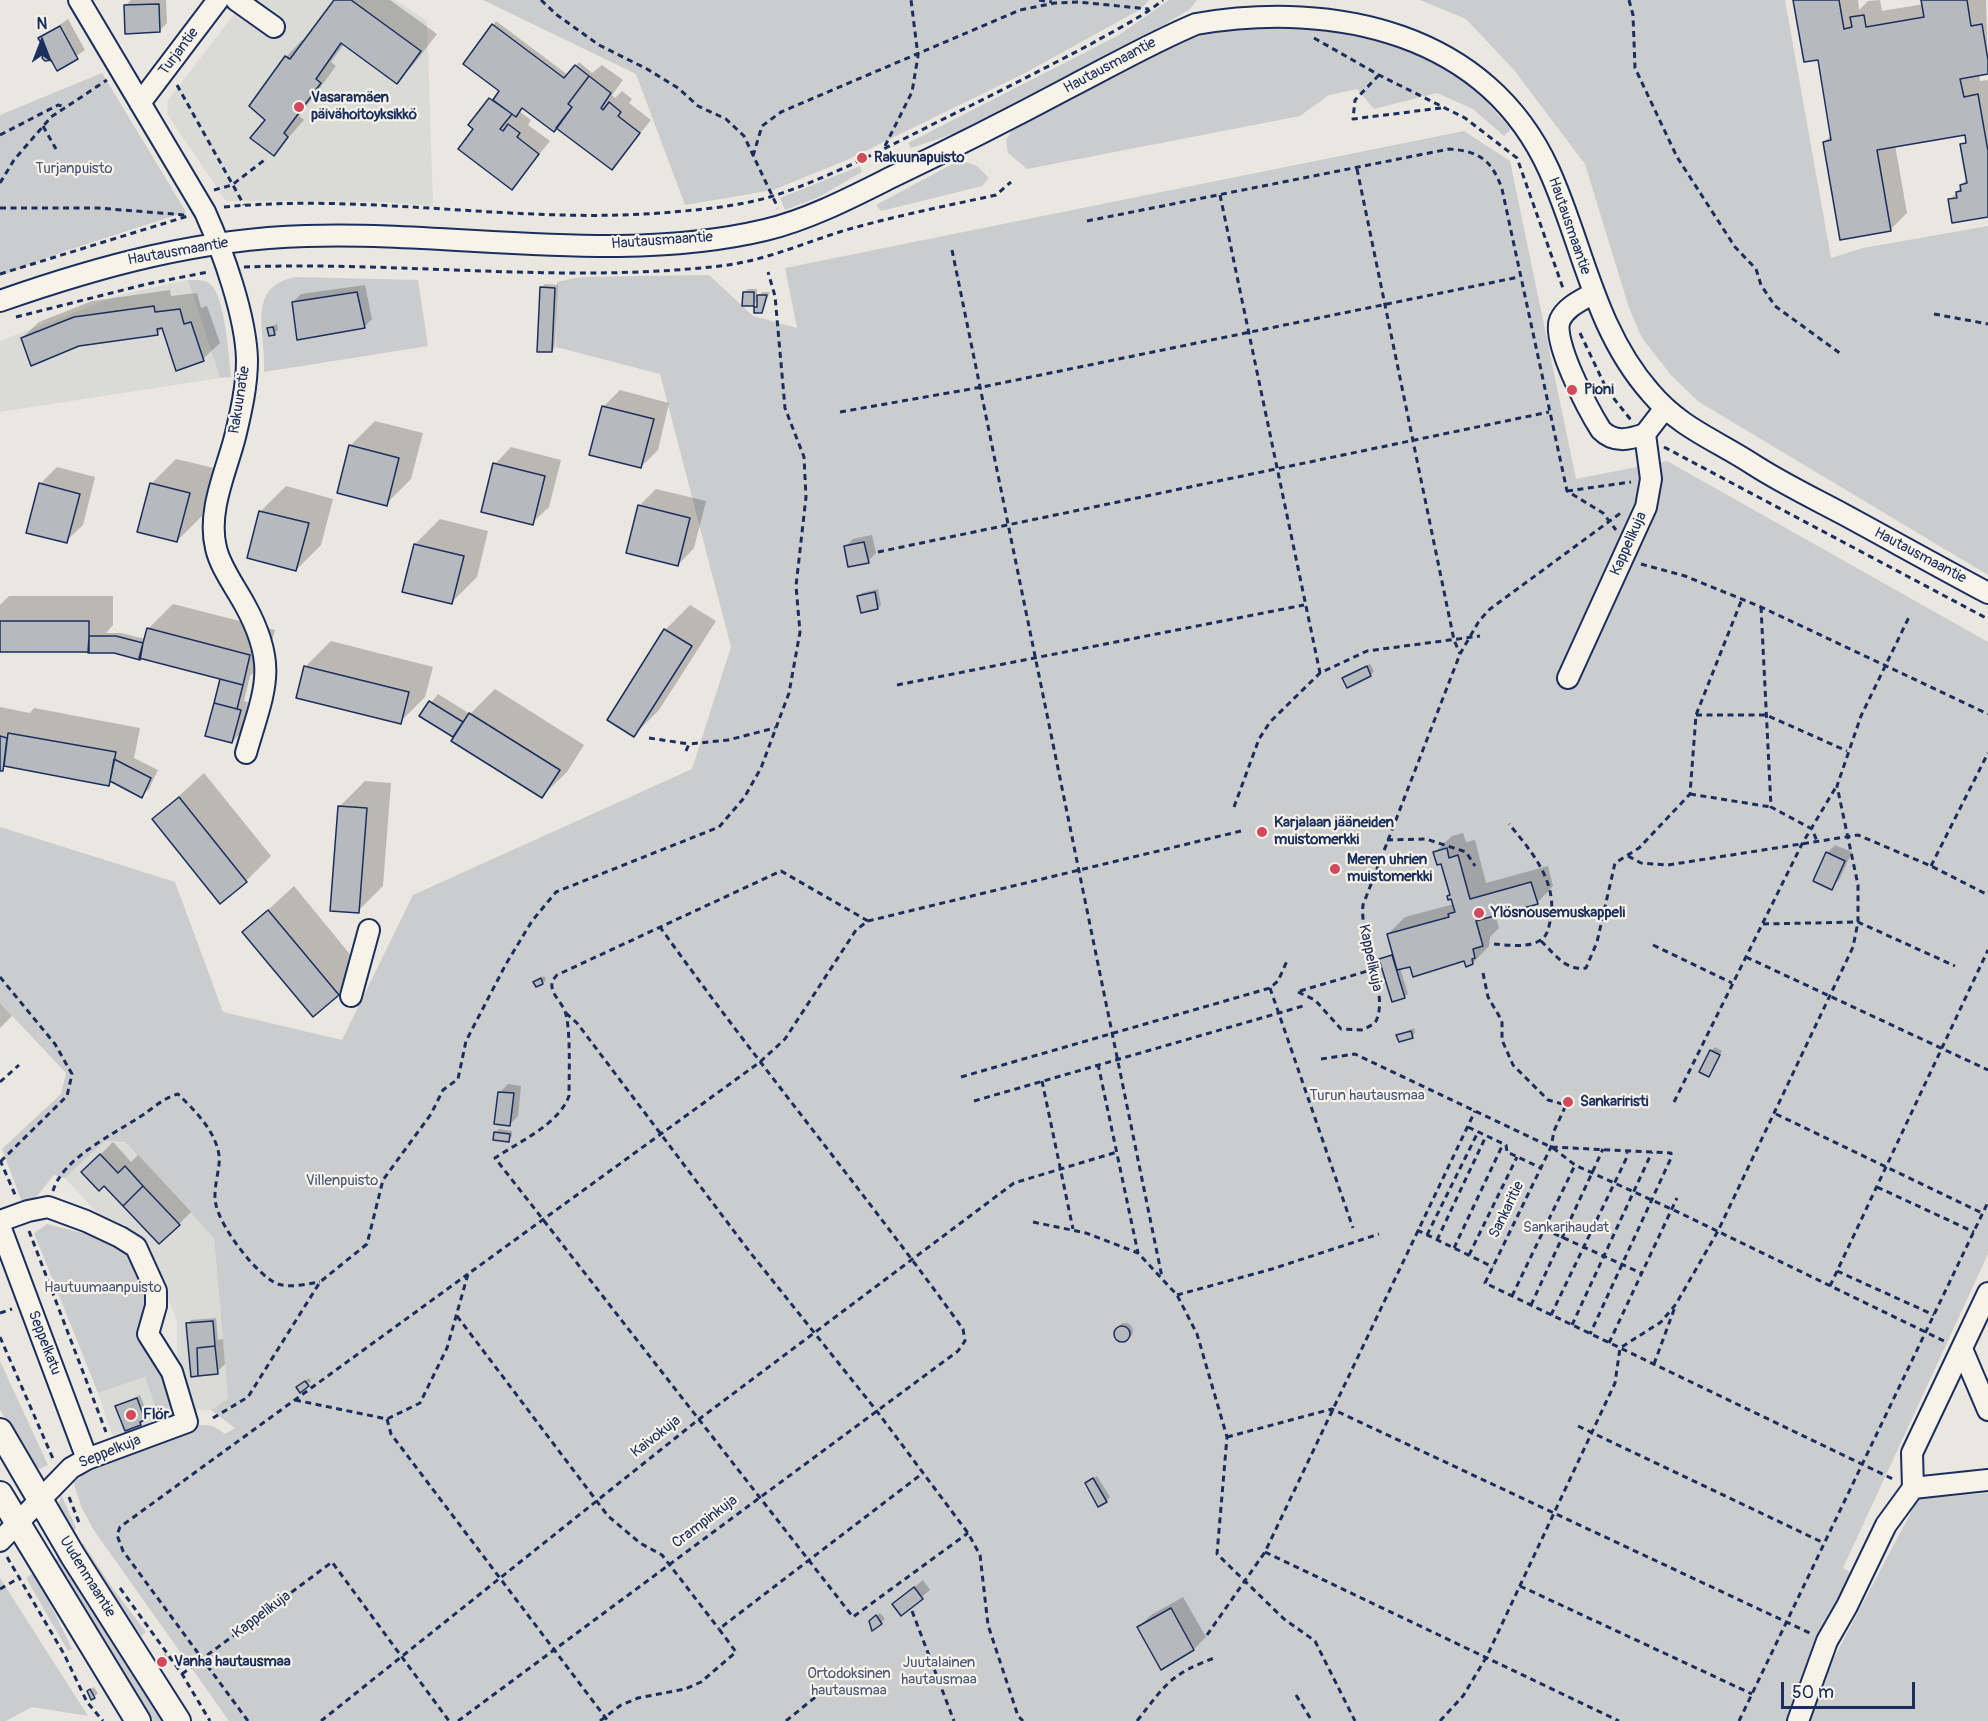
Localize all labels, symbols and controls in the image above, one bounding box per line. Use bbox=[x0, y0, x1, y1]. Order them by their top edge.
north arrow bbox=[12, 12, 72, 72]
text: N bbox=[37, 14, 47, 34]
street label: Turjantie bbox=[155, 25, 203, 79]
street label: Hautausmaantie bbox=[1061, 34, 1159, 98]
place label: Vasaramäen päivähoitoyksikkö bbox=[311, 89, 417, 124]
marker: Vasaramäen päivähoitoyksikkö bbox=[292, 100, 306, 114]
place label: Rakuunapuisto bbox=[874, 149, 965, 167]
marker: Rakuunapuisto bbox=[855, 151, 869, 165]
park label: Turjanpuisto bbox=[35, 160, 113, 178]
street label: Hautausmaantie bbox=[1544, 175, 1594, 277]
street label: Hautausmaantie bbox=[611, 228, 713, 254]
street label: Hautausmaantie bbox=[126, 234, 230, 270]
street label: Rakuunatie bbox=[226, 365, 254, 435]
place label: Pioni bbox=[1584, 381, 1614, 399]
marker: Pioni bbox=[1565, 383, 1579, 397]
street label: Kappelikuja bbox=[1607, 509, 1651, 579]
street label: Hautausmaantie bbox=[1871, 524, 1969, 588]
place label: Karjalaan jääneiden muistomerkki bbox=[1274, 814, 1394, 849]
marker: Karjalaan jääneiden muistomerkki bbox=[1255, 825, 1269, 839]
place label: Meren uhrien muistomerkki bbox=[1347, 851, 1432, 886]
marker: Meren uhrien muistomerkki bbox=[1328, 862, 1342, 876]
place label: Ylösnousemuskappeli bbox=[1491, 904, 1625, 922]
marker: Ylösnousemuskappeli bbox=[1472, 906, 1486, 920]
street label: Kappelikuja bbox=[1354, 923, 1386, 993]
park label: Turun hautausmaa bbox=[1309, 1087, 1425, 1105]
place label: Sankariristi bbox=[1580, 1093, 1648, 1111]
marker: Sankariristi bbox=[1561, 1095, 1575, 1109]
park label: Villenpuisto bbox=[306, 1172, 378, 1190]
street label: Sankaritie bbox=[1486, 1179, 1528, 1241]
park label: Sankarihaudat bbox=[1523, 1219, 1609, 1237]
park label: Hautuumaanpuisto bbox=[44, 1279, 162, 1297]
street label: Seppelkatu bbox=[23, 1308, 65, 1378]
place label: Flör bbox=[143, 1406, 169, 1424]
marker: Flör bbox=[124, 1408, 138, 1422]
street label: Kaivokuja bbox=[628, 1412, 684, 1462]
street label: Seppelkuja bbox=[76, 1431, 144, 1473]
street label: Crampinkuja bbox=[669, 1492, 741, 1552]
street label: Uudenmaantie bbox=[55, 1533, 119, 1621]
street label: Kappelikuja bbox=[229, 1587, 295, 1643]
place label: Vanha hautausmaa bbox=[174, 1653, 291, 1671]
park label: Juutalainen hautausmaa bbox=[901, 1654, 977, 1689]
marker: Vanha hautausmaa bbox=[155, 1655, 169, 1669]
park label: Ortodoksinen hautausmaa bbox=[807, 1665, 891, 1700]
scale bar bbox=[1784, 1670, 1918, 1708]
text: 50 m bbox=[1792, 1681, 1834, 1704]

